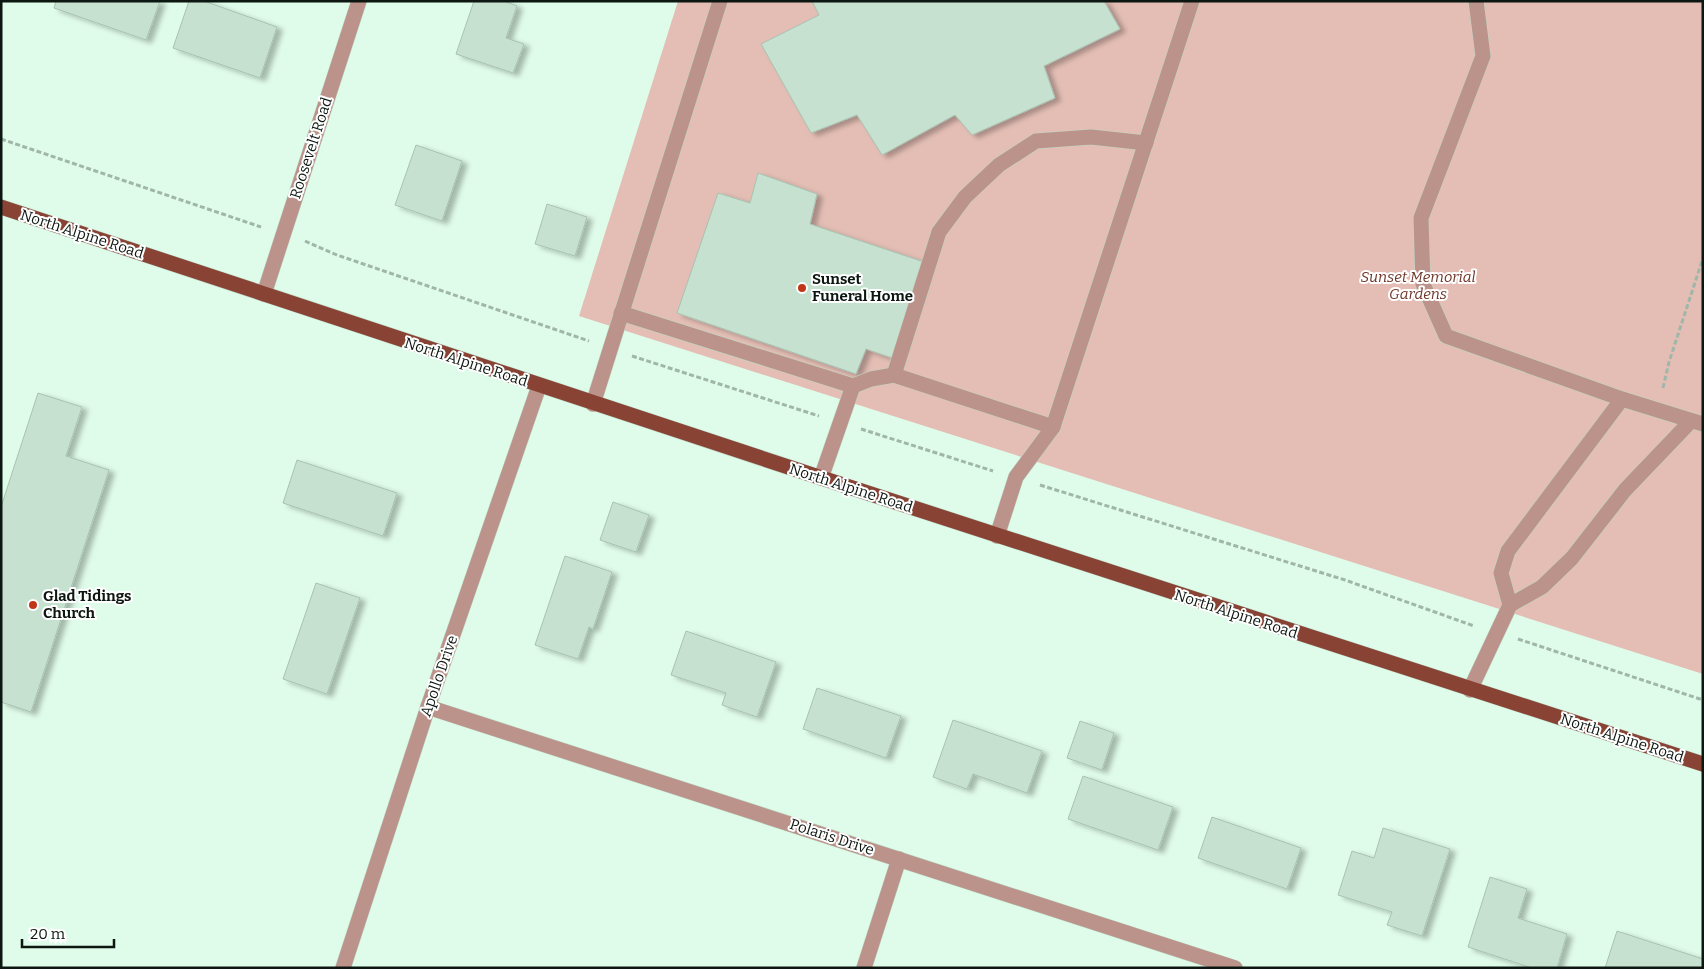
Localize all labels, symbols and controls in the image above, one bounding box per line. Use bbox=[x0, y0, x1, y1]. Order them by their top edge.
street label: Roosevelt Road bbox=[286, 95, 336, 201]
street label: North Alpine Road bbox=[18, 206, 146, 262]
park label: Sunset Memorial Gardens bbox=[1360, 268, 1476, 303]
place label: Sunset Funeral Home bbox=[812, 270, 913, 305]
marker: Sunset Funeral Home bbox=[796, 282, 808, 294]
street label: North Alpine Road bbox=[402, 334, 530, 390]
street label: North Alpine Road bbox=[787, 460, 915, 516]
street label: North Alpine Road bbox=[1172, 586, 1300, 642]
place label: Glad Tidings Church bbox=[43, 587, 132, 622]
marker: Glad Tidings Church bbox=[27, 599, 39, 611]
street label: Apollo Drive bbox=[417, 633, 461, 719]
street label: North Alpine Road bbox=[1558, 710, 1686, 766]
street label: Polaris Drive bbox=[788, 815, 876, 859]
scale bar bbox=[22, 916, 115, 948]
text: 20 m bbox=[30, 925, 66, 943]

